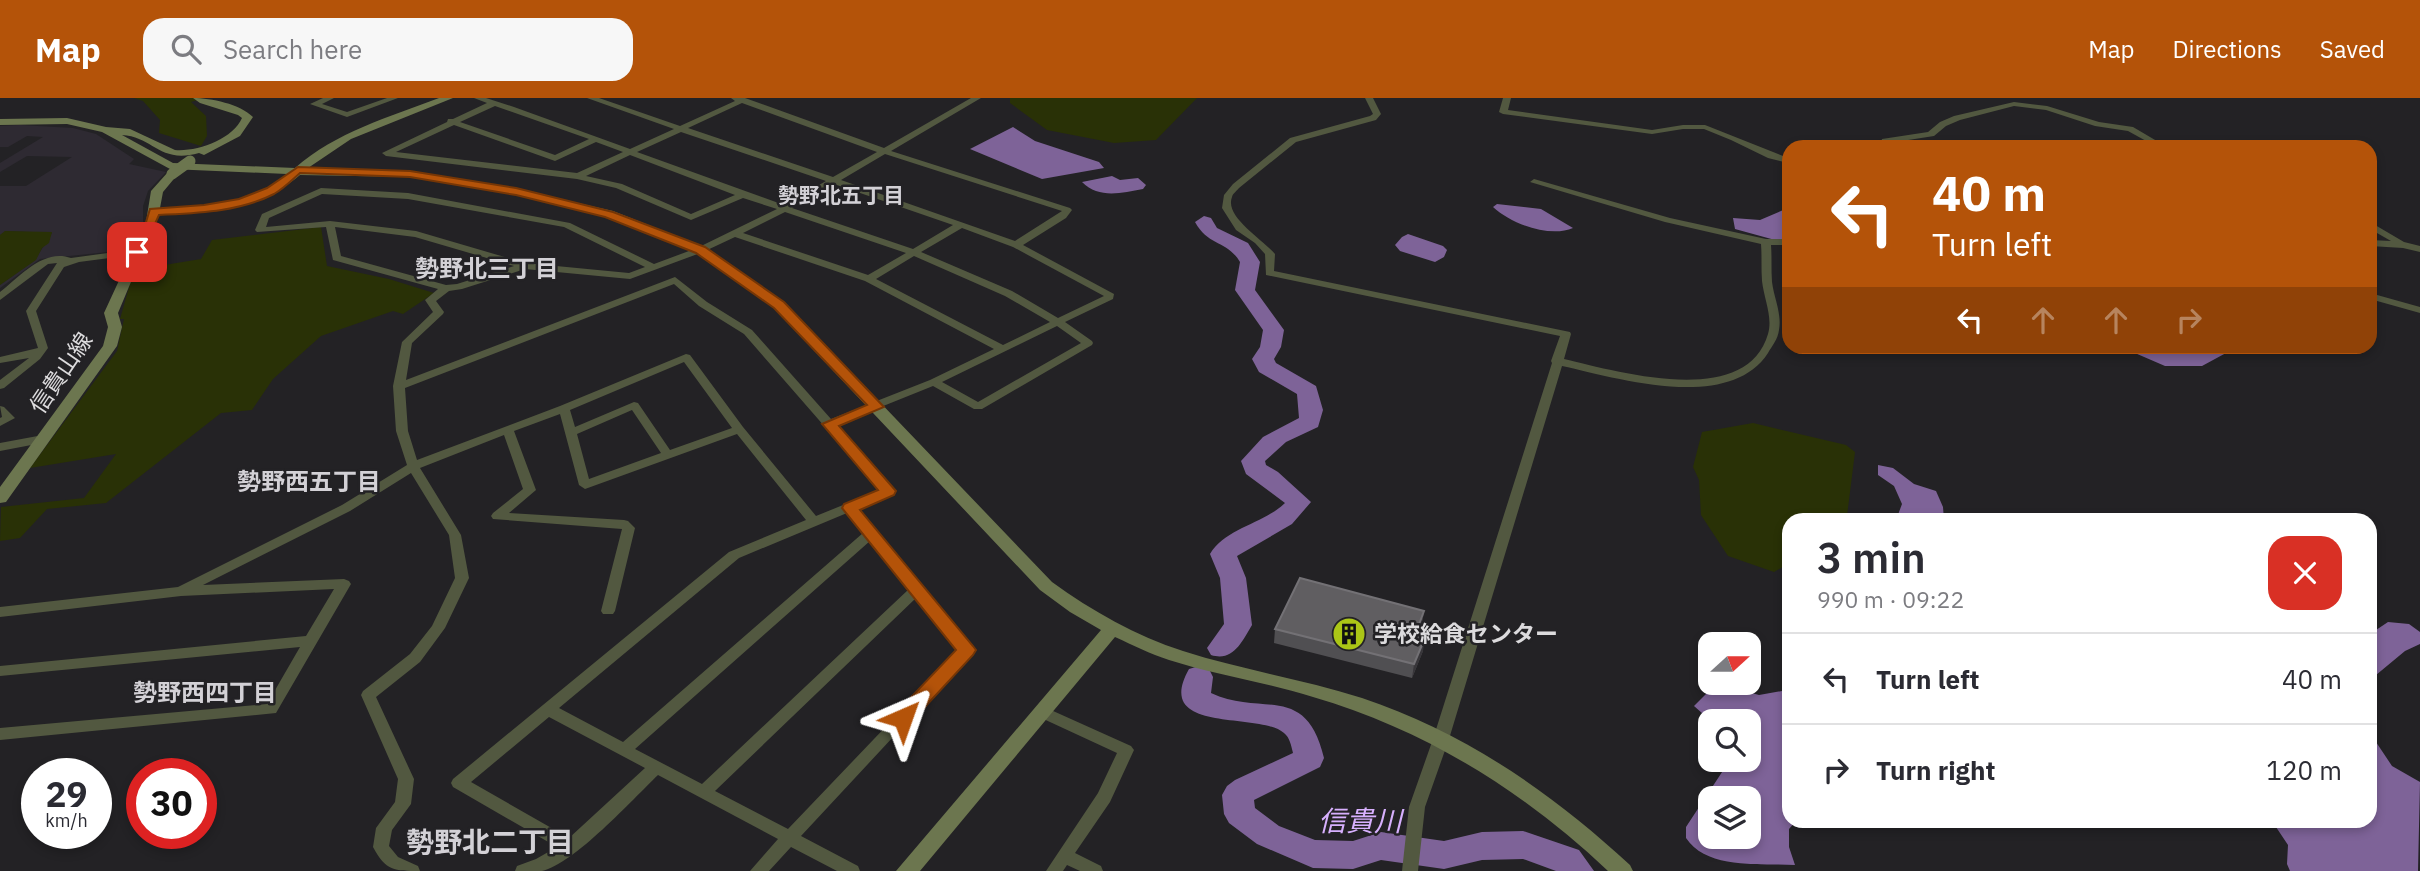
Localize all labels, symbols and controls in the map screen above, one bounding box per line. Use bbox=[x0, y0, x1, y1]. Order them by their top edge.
search box bbox=[143, 18, 633, 81]
text: Map bbox=[35, 28, 101, 71]
icon: search bbox=[167, 30, 205, 68]
text: Search here bbox=[223, 32, 362, 66]
text: Map bbox=[2088, 33, 2134, 65]
text: Directions bbox=[2172, 33, 2282, 65]
text: Saved bbox=[2320, 33, 2385, 65]
text: 40 m bbox=[1932, 161, 2046, 224]
icon: left bbox=[1817, 168, 1908, 259]
district label: 勢野北五丁目 bbox=[778, 181, 904, 209]
pin bbox=[107, 222, 167, 282]
text: Turn left bbox=[1932, 223, 2052, 265]
icon: arrive bbox=[118, 233, 156, 271]
district label: 勢野北三丁目 bbox=[415, 252, 559, 284]
icon: left bbox=[1951, 301, 1989, 339]
icon: ahead bbox=[2024, 301, 2062, 339]
icon: ahead bbox=[2097, 301, 2135, 339]
icon: right bbox=[2170, 301, 2208, 339]
street label: 信貴山線 bbox=[22, 326, 98, 419]
district label: 勢野西五丁目 bbox=[237, 465, 381, 497]
text: 3 min bbox=[1817, 530, 1926, 585]
button: close bbox=[2268, 536, 2342, 610]
text: 990 m · 09:22 bbox=[1817, 584, 1964, 614]
building icon: 学校給食センター bbox=[1330, 615, 1368, 653]
place label: 学校給食センター bbox=[1374, 618, 1558, 648]
north arrow bbox=[1698, 632, 1760, 695]
map controls bbox=[1698, 632, 1761, 849]
icon: left bbox=[1817, 660, 1855, 698]
text: Turn left bbox=[1876, 662, 1979, 696]
text: 40 m bbox=[2282, 662, 2342, 696]
district label: 勢野西四丁目 bbox=[133, 676, 277, 708]
position arrow bbox=[866, 681, 940, 755]
button: search bbox=[1698, 709, 1761, 772]
icon: right bbox=[1817, 751, 1855, 789]
text: Turn right bbox=[1876, 753, 1995, 787]
text: 120 m bbox=[2266, 753, 2342, 787]
speed limit sign: 30 bbox=[126, 758, 217, 849]
text: 29 bbox=[45, 771, 88, 817]
button: layers bbox=[1698, 786, 1761, 849]
water label: 信貴川 bbox=[1318, 802, 1405, 839]
text: km/h bbox=[45, 809, 88, 832]
district label: 勢野北二丁目 bbox=[406, 823, 574, 860]

